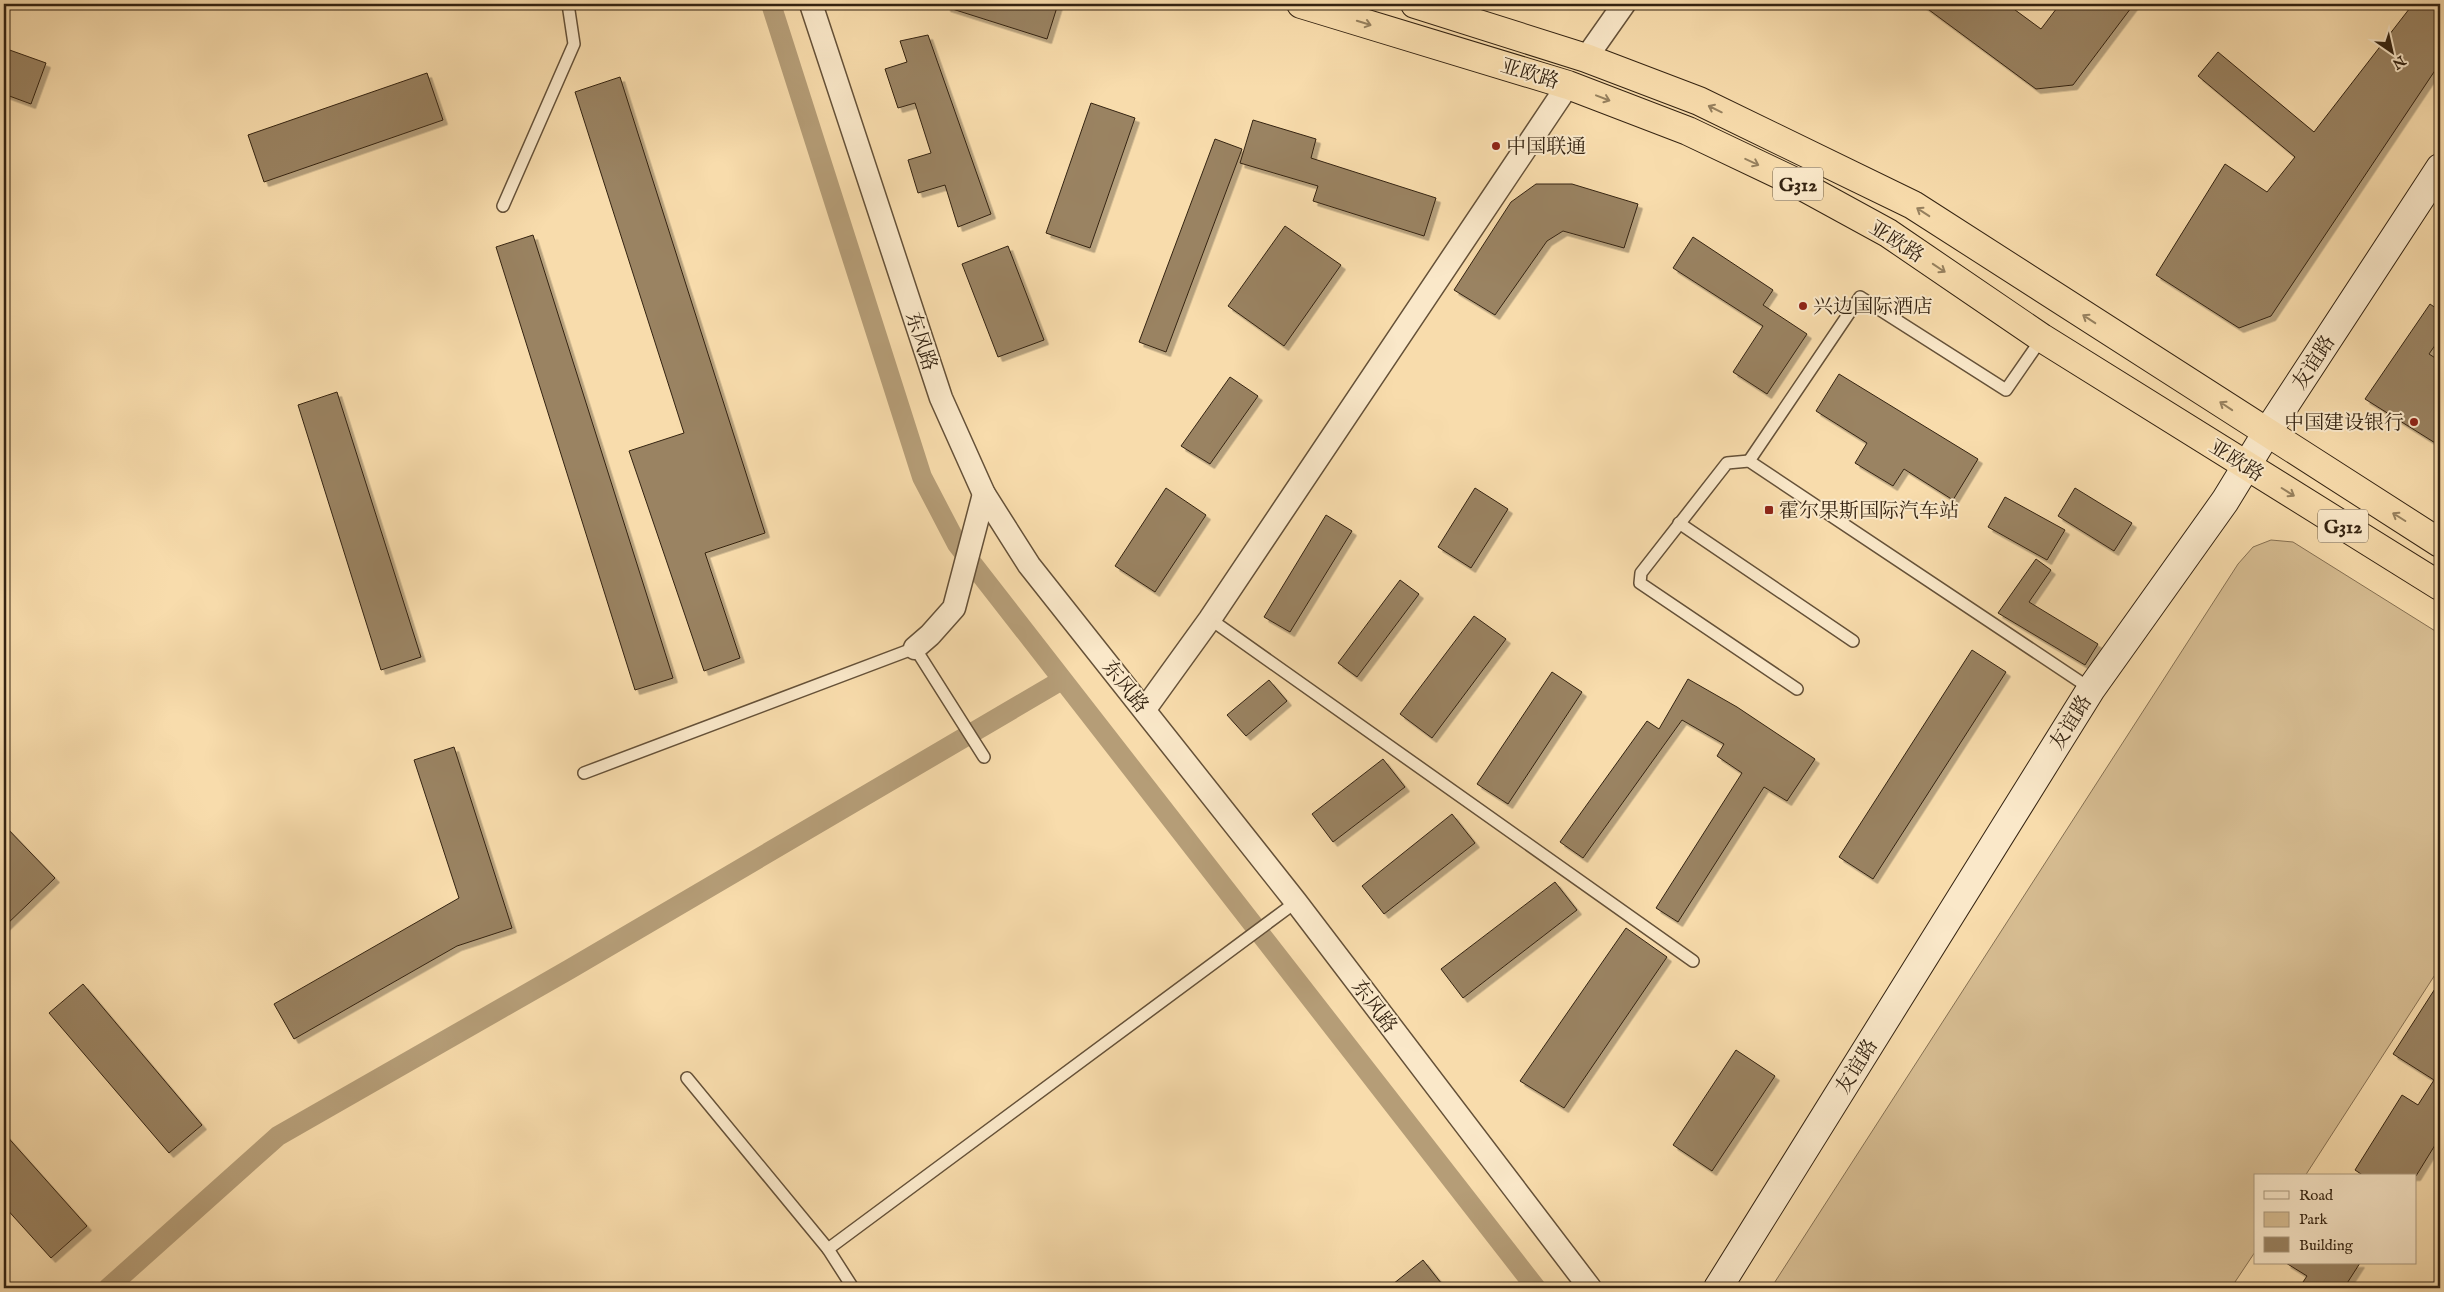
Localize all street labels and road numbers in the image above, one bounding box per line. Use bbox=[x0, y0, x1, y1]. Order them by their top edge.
street label: 亚欧路 bbox=[1497, 54, 1562, 95]
road number: G312 bbox=[1773, 168, 1823, 200]
street label: 亚欧路 bbox=[1864, 216, 1928, 269]
street label: 东风路 bbox=[899, 309, 942, 374]
street label: 友谊路 bbox=[2287, 331, 2341, 395]
street label: 亚欧路 bbox=[2204, 435, 2268, 488]
road number: G312 bbox=[2318, 510, 2368, 542]
street label: 东风路 bbox=[1096, 656, 1153, 718]
street label: 友谊路 bbox=[2045, 691, 2098, 755]
street label: 东风路 bbox=[1346, 975, 1402, 1038]
street label: 友谊路 bbox=[1831, 1035, 1884, 1099]

